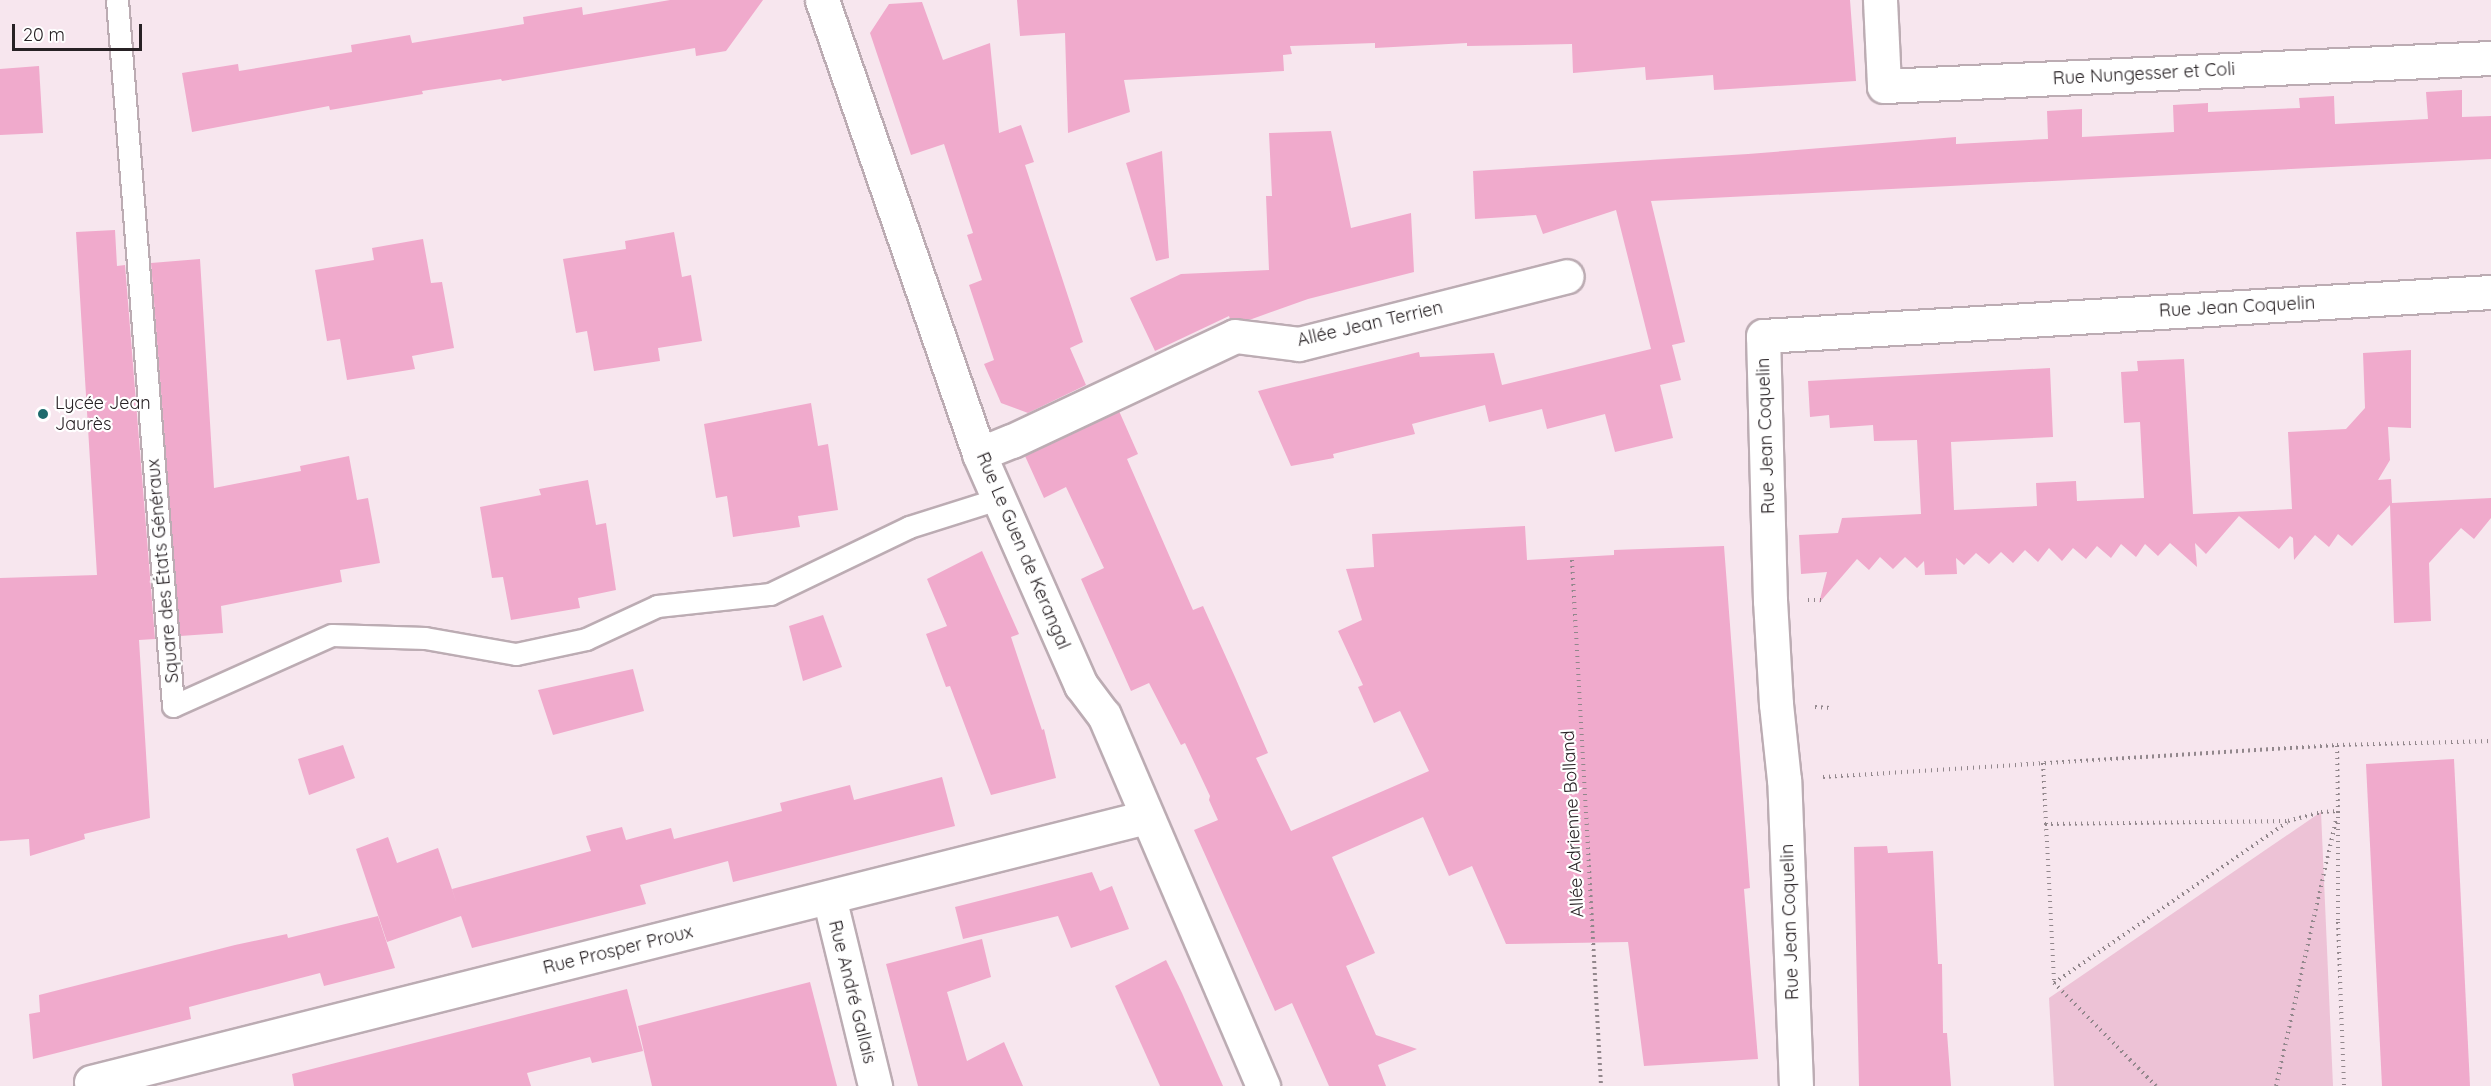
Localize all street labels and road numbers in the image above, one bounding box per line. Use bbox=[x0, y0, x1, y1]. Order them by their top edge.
street label: Rue Nungesser et Coli bbox=[2052, 58, 2236, 90]
street label: Rue Jean Coquelin bbox=[2158, 292, 2316, 322]
street label: Allée Jean Terrien bbox=[1295, 297, 1445, 351]
street label: Rue Jean Coquelin bbox=[1752, 358, 1780, 514]
street label: Rue Le Guen de Kerangal bbox=[972, 449, 1074, 653]
street label: Square des États Généraux bbox=[142, 458, 184, 684]
street label: Allée Adrienne Bolland bbox=[1557, 730, 1589, 918]
street label: Rue Jean Coquelin bbox=[1776, 844, 1804, 1000]
street label: Rue André Gallais bbox=[824, 918, 880, 1066]
street label: Rue Prosper Proux bbox=[541, 921, 695, 979]

